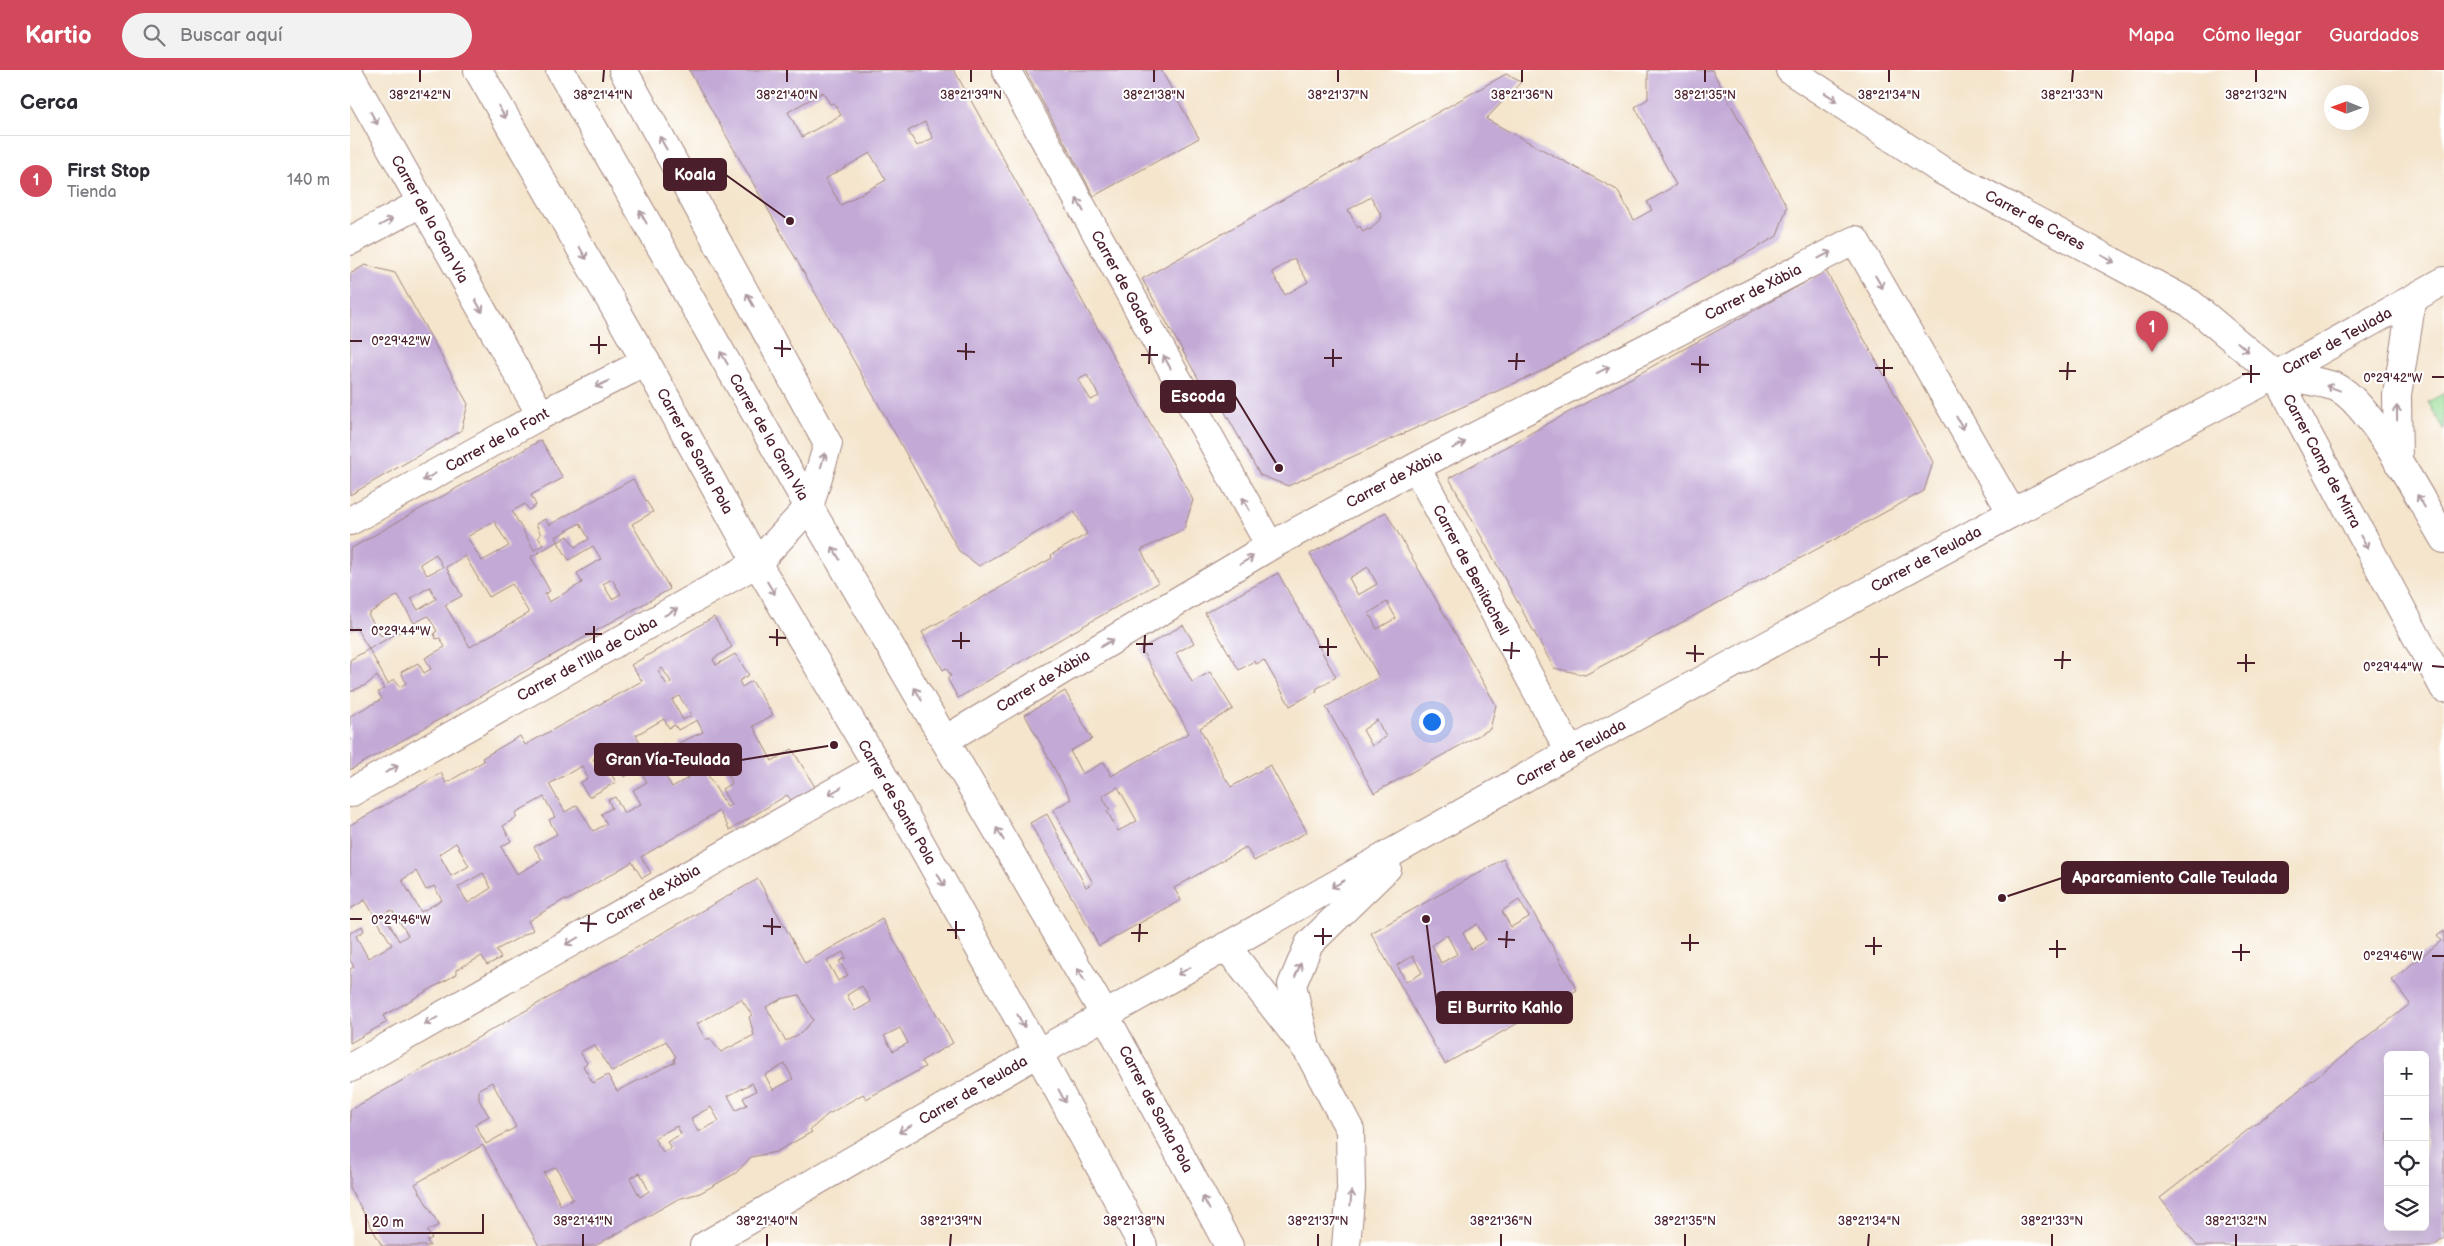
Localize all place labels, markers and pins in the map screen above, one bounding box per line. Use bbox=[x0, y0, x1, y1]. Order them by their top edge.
callout: Koala bbox=[664, 159, 726, 190]
pin: 1 bbox=[2136, 311, 2168, 352]
callout: Escoda bbox=[1161, 381, 1235, 412]
callout: Gran Vía-Teulada bbox=[595, 744, 741, 775]
callout: Aparcamiento Calle Teulada bbox=[2062, 862, 2288, 893]
callout: El Burrito Kahlo bbox=[1437, 992, 1572, 1023]

